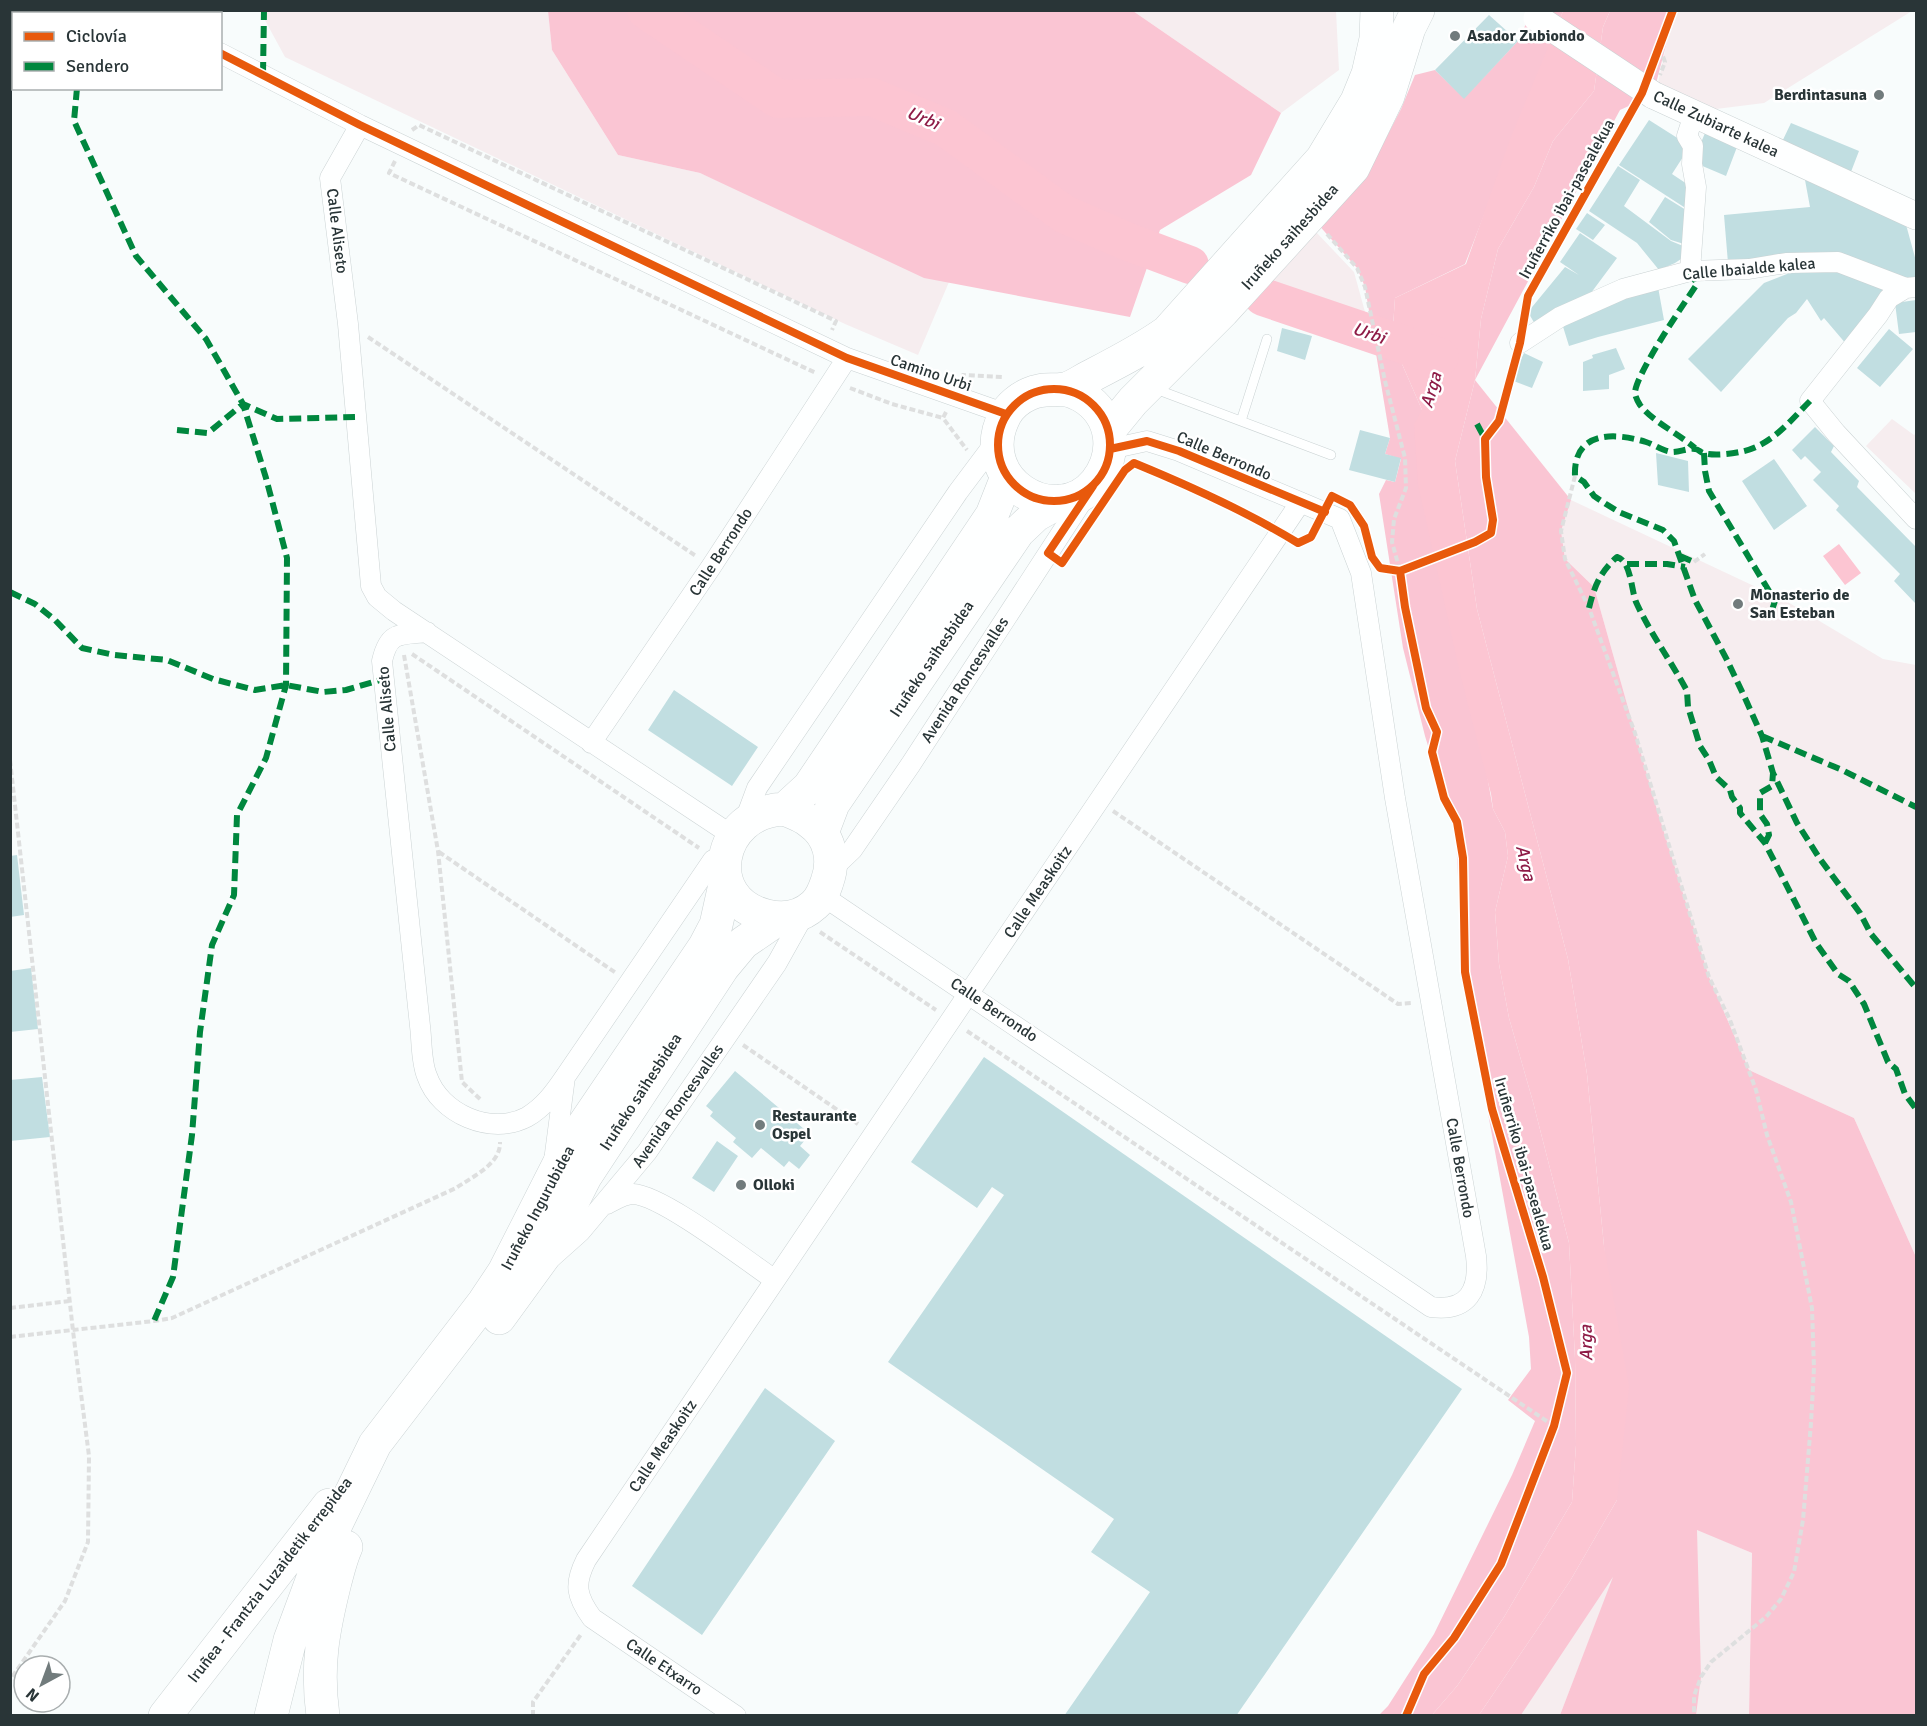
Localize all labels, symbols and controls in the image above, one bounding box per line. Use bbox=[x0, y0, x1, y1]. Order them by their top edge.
legend bbox=[12, 12, 222, 90]
text: Ciclovía bbox=[66, 25, 127, 47]
place label: Asador Zubiondo bbox=[1467, 26, 1585, 46]
marker: Asador Zubiondo bbox=[1448, 29, 1462, 43]
text: Sendero bbox=[66, 55, 129, 77]
place label: Berdintasuna bbox=[1774, 85, 1867, 105]
street label: Calle Zubiarte kalea bbox=[1650, 86, 1782, 162]
marker: Berdintasuna bbox=[1872, 88, 1886, 102]
water label: Urbi bbox=[903, 101, 944, 135]
street label: Iruñerriko ibai-pasealekua bbox=[1515, 116, 1619, 282]
street label: Iruñeko saihesbidea bbox=[1237, 180, 1343, 294]
street label: Calle Aliseto bbox=[322, 187, 352, 275]
street label: Calle Ibaialde kalea bbox=[1682, 253, 1816, 285]
water label: Urbi bbox=[1350, 317, 1390, 349]
street label: Camino Urbi bbox=[888, 350, 974, 396]
water label: Arga bbox=[1415, 369, 1447, 410]
street label: Calle Berrondo bbox=[1173, 427, 1275, 485]
street label: Calle Berrondo bbox=[685, 504, 757, 600]
place label: Monasterio de San Esteban bbox=[1750, 585, 1849, 623]
street label: Iruñeko saihesbidea bbox=[886, 597, 978, 721]
marker: Monasterio de San Esteban bbox=[1731, 597, 1745, 611]
street label: Avenida Roncesvalles bbox=[917, 613, 1013, 747]
street label: Calle Aliseto bbox=[373, 665, 401, 753]
street label: Calle Measkoitz bbox=[1000, 842, 1076, 942]
water label: Arga bbox=[1511, 843, 1541, 884]
street label: Calle Berrondo bbox=[946, 973, 1042, 1047]
street label: Iruñeko saihesbidea bbox=[596, 1029, 686, 1155]
street label: Avenida Roncesvalles bbox=[628, 1040, 728, 1172]
street label: Iruñerriko ibai-pasealekua bbox=[1490, 1075, 1558, 1253]
place label: Restaurante Ospel bbox=[772, 1106, 857, 1144]
street label: Calle Berrondo bbox=[1441, 1116, 1479, 1220]
marker: Restaurante Ospel bbox=[753, 1118, 767, 1132]
street label: Iruñeko Ingurubidea bbox=[497, 1142, 579, 1274]
place label: Olloki bbox=[753, 1175, 795, 1195]
marker: Olloki bbox=[734, 1178, 748, 1192]
water label: Arga bbox=[1575, 1324, 1597, 1361]
street label: Calle Measkoitz bbox=[625, 1396, 701, 1496]
street label: Iruñea - Frantzia Luzaidetik errepidea bbox=[183, 1473, 357, 1687]
street label: Calle Etxarro bbox=[622, 1634, 706, 1700]
north arrow bbox=[12, 1654, 72, 1714]
text: N bbox=[22, 1683, 44, 1706]

